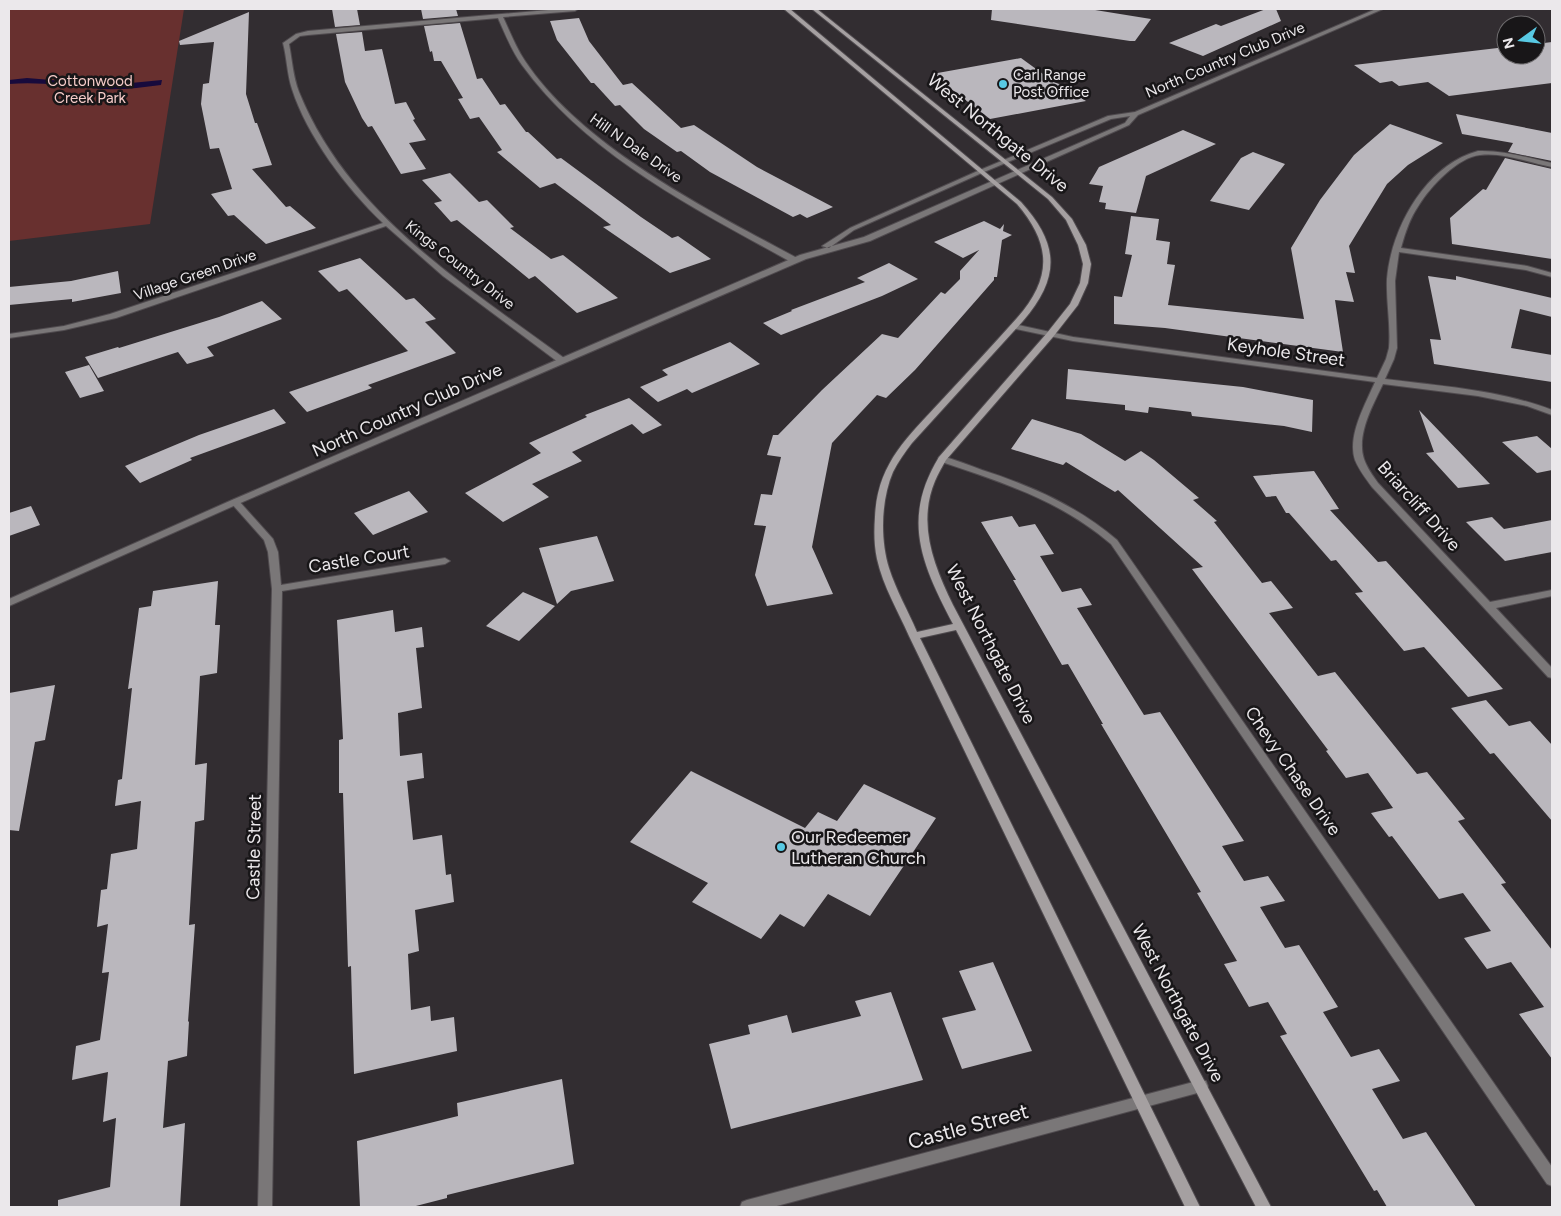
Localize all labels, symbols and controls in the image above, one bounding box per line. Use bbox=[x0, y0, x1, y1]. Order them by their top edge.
north arrow bbox=[1496, 15, 1546, 65]
street label: North Country Club Drive bbox=[1143, 18, 1307, 102]
text: N bbox=[1499, 36, 1519, 51]
place label: Carl Range Post Office bbox=[1013, 66, 1089, 101]
street label: West Northgate Drive bbox=[923, 69, 1073, 197]
park label: Cottonwood Creek Park bbox=[47, 72, 133, 107]
marker: Carl Range Post Office bbox=[997, 78, 1009, 90]
street label: Hill N Dale Drive bbox=[587, 110, 685, 186]
street label: Kings Country Drive bbox=[402, 217, 518, 313]
street label: Village Green Drive bbox=[131, 246, 259, 304]
street label: Keyhole Street bbox=[1226, 333, 1347, 371]
street label: North Country Club Drive bbox=[309, 358, 506, 462]
street label: Briarcliff Drive bbox=[1373, 456, 1465, 556]
street label: Castle Court bbox=[307, 540, 411, 578]
street label: West Northgate Drive bbox=[941, 561, 1041, 727]
street label: Chevy Chase Drive bbox=[1240, 702, 1346, 840]
street label: Castle Street bbox=[242, 794, 266, 900]
place label: Our Redeemer Lutheran Church bbox=[791, 826, 926, 869]
marker: Our Redeemer Lutheran Church bbox=[775, 841, 787, 853]
street label: West Northgate Drive bbox=[1127, 920, 1229, 1086]
street label: Castle Street bbox=[905, 1098, 1031, 1154]

